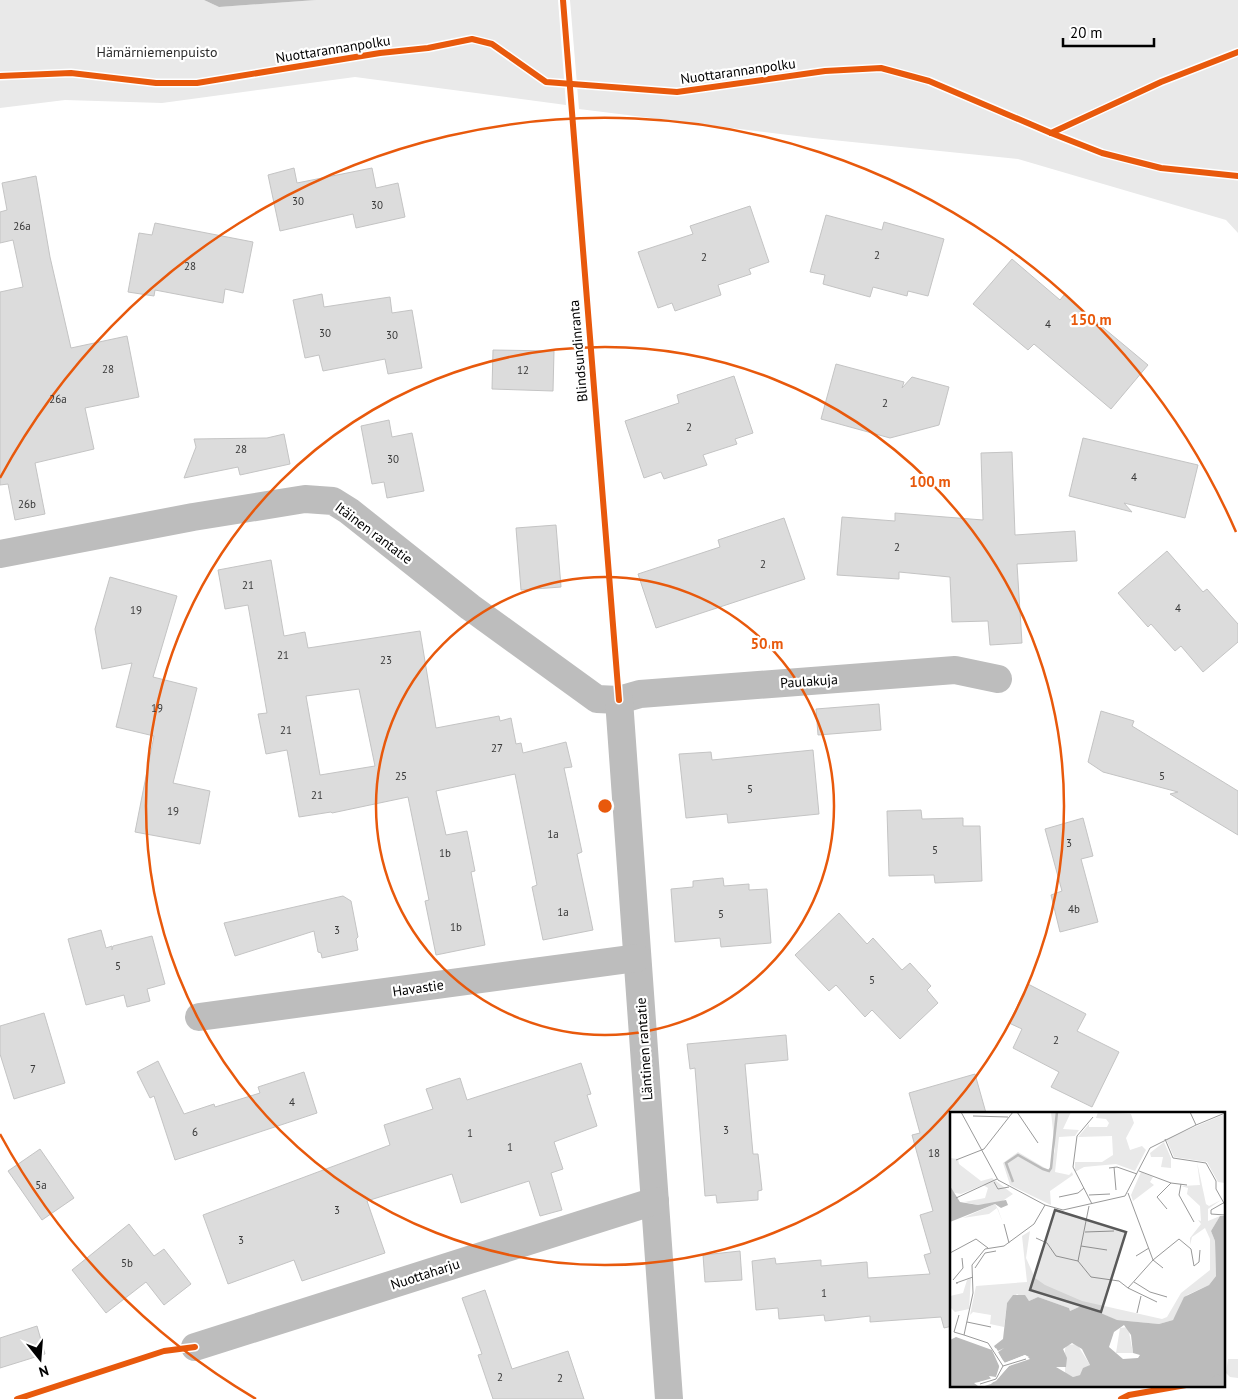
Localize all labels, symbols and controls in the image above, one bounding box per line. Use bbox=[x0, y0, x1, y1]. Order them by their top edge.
scale bar bbox=[1063, 15, 1154, 47]
text: 20 m bbox=[1070, 23, 1103, 42]
street label: Nuottarannanpolku bbox=[274, 31, 392, 67]
park label: Hämärniemenpuisto bbox=[97, 43, 217, 61]
street label: Nuottarannanpolku bbox=[679, 54, 797, 88]
house number: 30 bbox=[292, 194, 304, 208]
house number: 30 bbox=[371, 198, 383, 212]
house number: 26a bbox=[13, 219, 31, 233]
house number: 2 bbox=[874, 248, 880, 262]
house number: 2 bbox=[701, 250, 707, 264]
house number: 28 bbox=[184, 259, 196, 273]
street label: Blindsundinranta bbox=[565, 299, 591, 403]
text: 150 m bbox=[1070, 310, 1112, 329]
house number: 4 bbox=[1045, 317, 1051, 331]
house number: 30 bbox=[319, 326, 331, 340]
house number: 30 bbox=[386, 328, 398, 342]
house number: 28 bbox=[102, 362, 114, 376]
house number: 12 bbox=[517, 363, 529, 377]
house number: 26a bbox=[49, 392, 67, 406]
house number: 2 bbox=[882, 396, 888, 410]
house number: 2 bbox=[686, 420, 692, 434]
house number: 28 bbox=[235, 442, 247, 456]
house number: 30 bbox=[387, 452, 399, 466]
house number: 4 bbox=[1131, 470, 1137, 484]
text: 100 m bbox=[909, 472, 951, 491]
house number: 26b bbox=[18, 497, 36, 511]
street label: Itäinen rantatie bbox=[332, 498, 416, 568]
house number: 2 bbox=[894, 540, 900, 554]
house number: 2 bbox=[760, 557, 766, 571]
house number: 21 bbox=[242, 578, 254, 592]
house number: 4 bbox=[1175, 601, 1181, 615]
house number: 19 bbox=[130, 603, 142, 617]
text: 50 m bbox=[751, 634, 783, 653]
house number: 21 bbox=[277, 648, 289, 662]
house number: 23 bbox=[380, 653, 392, 667]
street label: Paulakuja bbox=[780, 670, 839, 692]
house number: 19 bbox=[151, 701, 163, 715]
house number: 21 bbox=[280, 723, 292, 737]
house number: 27 bbox=[491, 741, 503, 755]
house number: 25 bbox=[395, 769, 407, 783]
house number: 5 bbox=[1159, 769, 1165, 783]
house number: 5 bbox=[747, 782, 753, 796]
house number: 21 bbox=[311, 788, 323, 802]
centre of rings bbox=[596, 797, 614, 815]
house number: 19 bbox=[167, 804, 179, 818]
house number: 1a bbox=[547, 827, 559, 841]
house number: 3 bbox=[1066, 836, 1072, 850]
house number: 5 bbox=[932, 843, 938, 857]
house number: 1b bbox=[439, 846, 451, 860]
house number: 4b bbox=[1068, 902, 1080, 916]
house number: 1a bbox=[557, 905, 569, 919]
house number: 5 bbox=[718, 907, 724, 921]
house number: 1b bbox=[450, 920, 462, 934]
house number: 3 bbox=[334, 923, 340, 937]
house number: 5 bbox=[115, 959, 121, 973]
house number: 5 bbox=[869, 973, 875, 987]
street label: Havastie bbox=[391, 975, 445, 1001]
street label: Läntinen rantatie bbox=[631, 997, 657, 1101]
house number: 2 bbox=[1053, 1033, 1059, 1047]
house number: 7 bbox=[30, 1062, 36, 1076]
house number: 4 bbox=[289, 1095, 295, 1109]
inset map bbox=[950, 1112, 1226, 1386]
house number: 3 bbox=[723, 1123, 729, 1137]
house number: 6 bbox=[192, 1125, 198, 1139]
house number: 1 bbox=[467, 1126, 473, 1140]
house number: 1 bbox=[507, 1140, 513, 1154]
house number: 18 bbox=[928, 1146, 940, 1160]
house number: 5a bbox=[35, 1178, 47, 1192]
house number: 3 bbox=[334, 1203, 340, 1217]
house number: 3 bbox=[238, 1233, 244, 1247]
street label: Nuottaharju bbox=[388, 1254, 462, 1294]
house number: 5b bbox=[121, 1256, 133, 1270]
house number: 1 bbox=[821, 1286, 827, 1300]
north arrow bbox=[15, 1334, 65, 1384]
text: N bbox=[37, 1361, 51, 1381]
house number: 2 bbox=[497, 1370, 503, 1384]
house number: 2 bbox=[557, 1371, 563, 1385]

